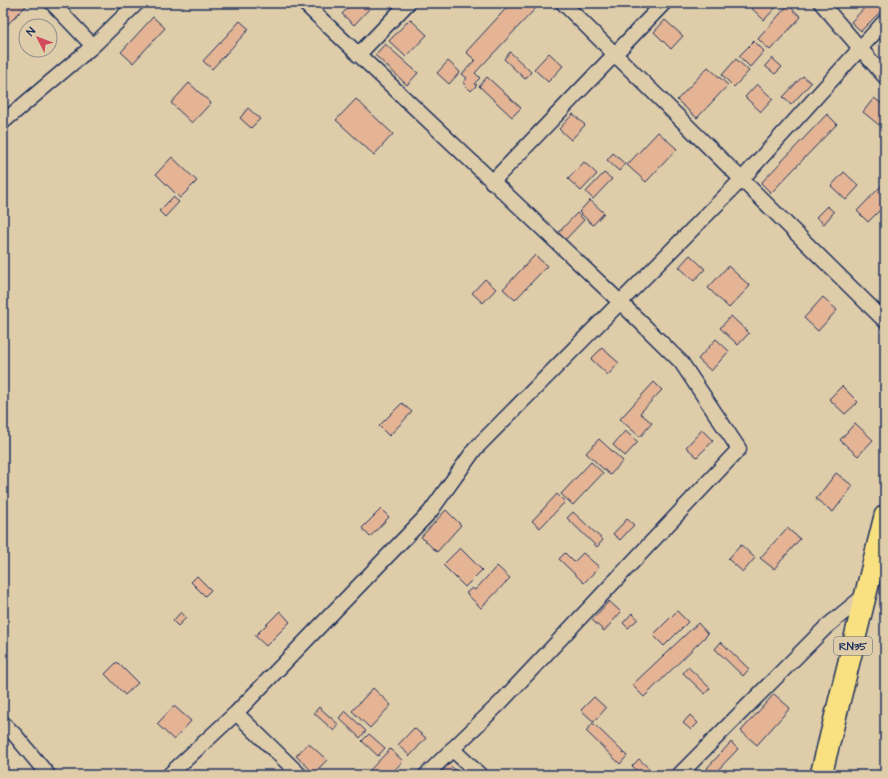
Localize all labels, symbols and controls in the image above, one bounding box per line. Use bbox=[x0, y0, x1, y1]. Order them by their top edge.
north arrow bbox=[18, 18, 58, 58]
text: N bbox=[23, 24, 39, 39]
road number: RN35 bbox=[834, 637, 872, 655]

